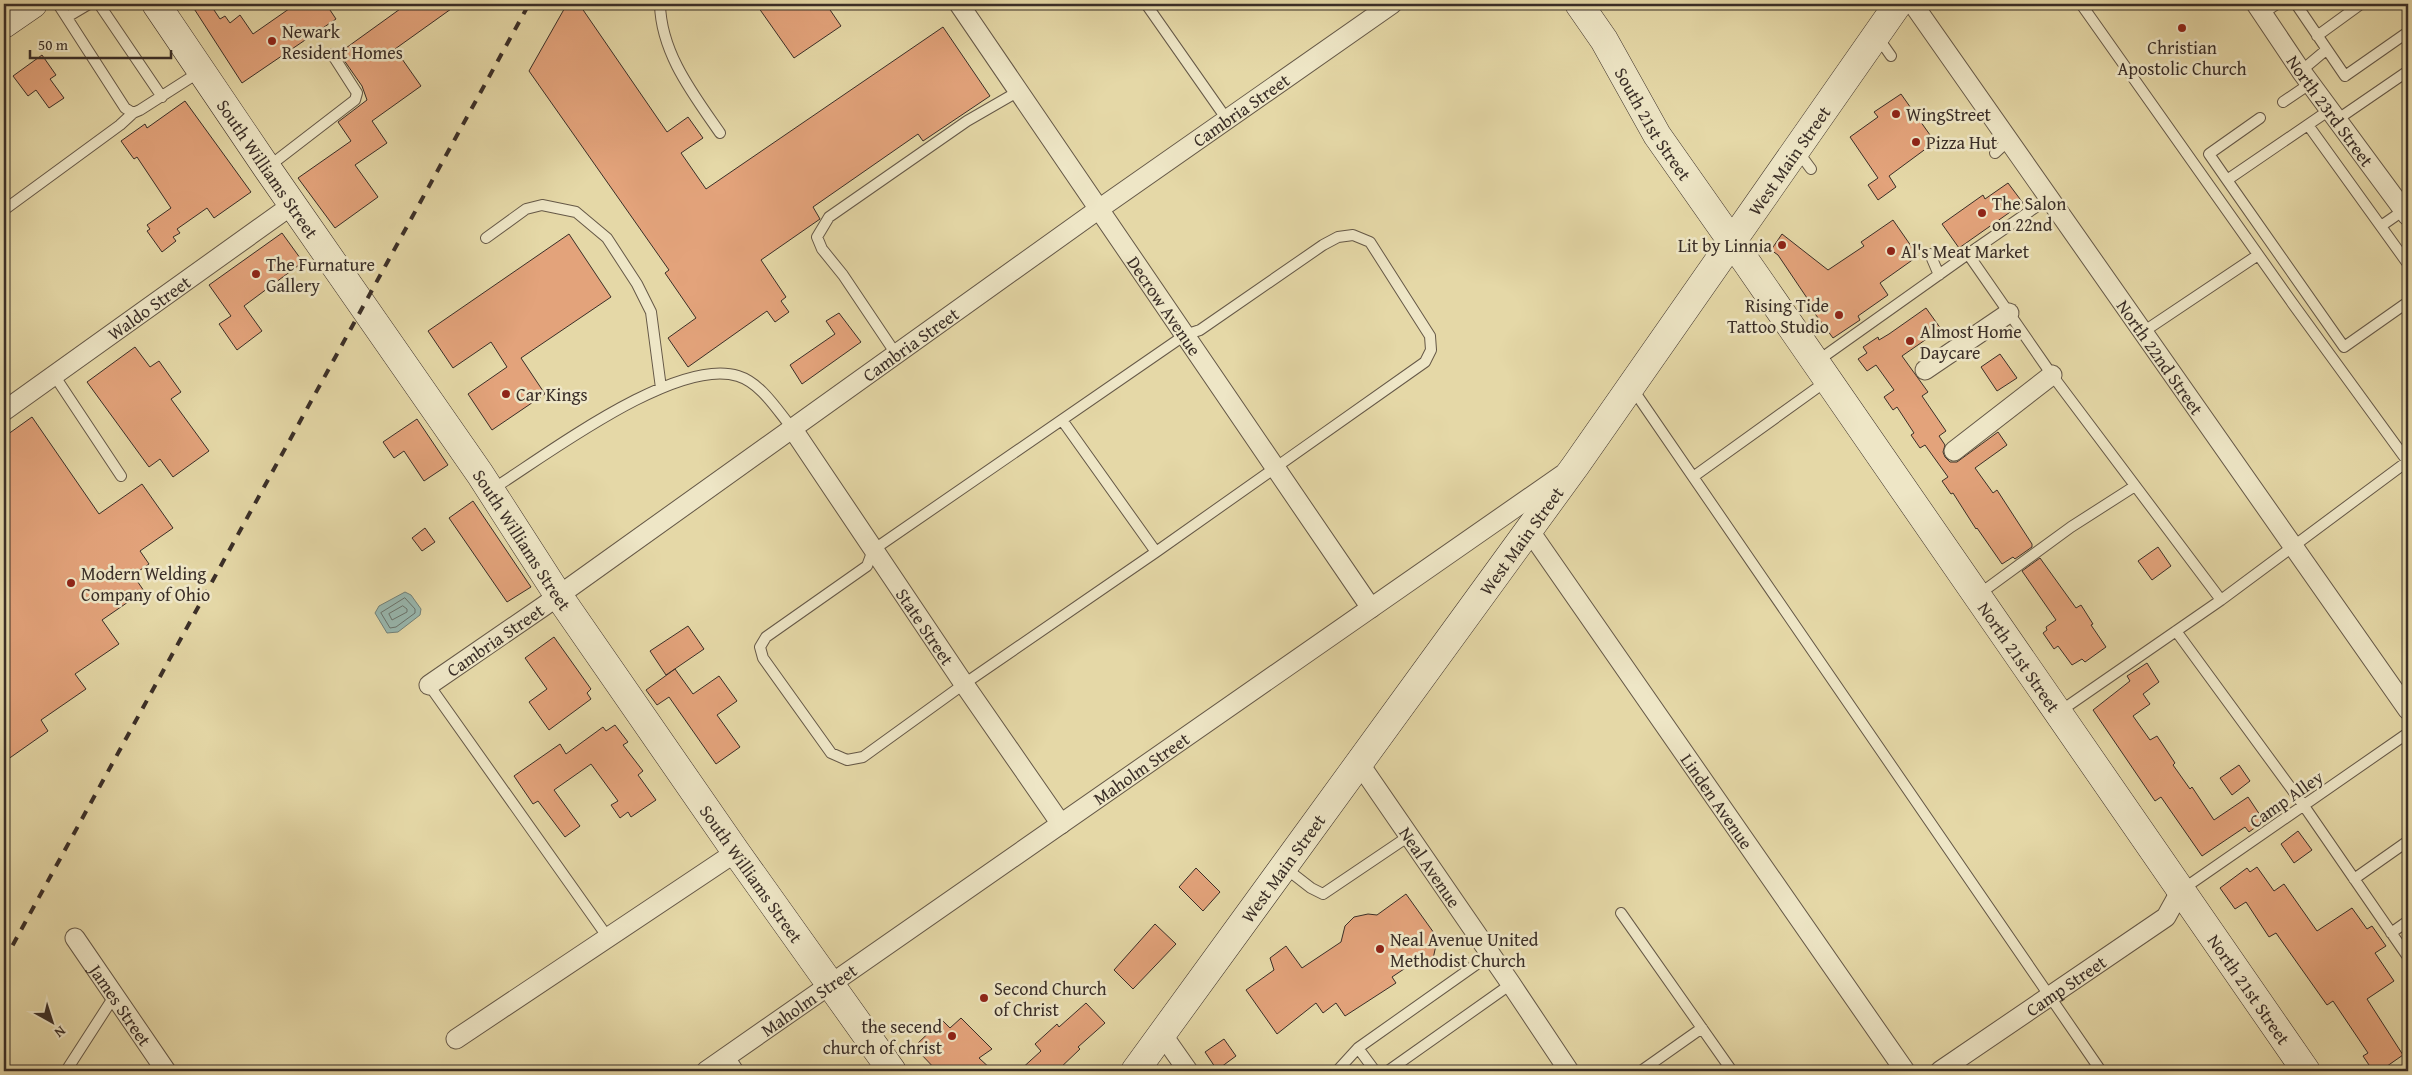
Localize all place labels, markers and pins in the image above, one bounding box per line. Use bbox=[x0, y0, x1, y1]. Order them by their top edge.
place label: Newark Resident Homes bbox=[282, 18, 403, 66]
marker: Christian Apostolic Church bbox=[2176, 22, 2188, 34]
place label: Christian Apostolic Church bbox=[2117, 34, 2247, 82]
marker: Newark Resident Homes bbox=[266, 35, 278, 47]
place label: WingStreet bbox=[1906, 101, 1992, 128]
marker: WingStreet bbox=[1890, 108, 1902, 120]
place label: Pizza Hut bbox=[1926, 129, 1998, 156]
marker: Pizza Hut bbox=[1910, 136, 1922, 148]
place label: The Salon on 22nd bbox=[1992, 190, 2066, 238]
marker: The Salon on 22nd bbox=[1976, 207, 1988, 219]
place label: Lit by Linnia bbox=[1678, 232, 1772, 259]
place label: Al's Meat Market bbox=[1901, 238, 2030, 265]
marker: Lit by Linnia bbox=[1776, 239, 1788, 251]
marker: Al's Meat Market bbox=[1885, 245, 1897, 257]
place label: The Furnature Gallery bbox=[266, 251, 375, 299]
marker: The Furnature Gallery bbox=[250, 268, 262, 280]
place label: Rising Tide Tattoo Studio bbox=[1727, 292, 1829, 340]
marker: Rising Tide Tattoo Studio bbox=[1833, 309, 1845, 321]
place label: Almost Home Daycare bbox=[1920, 318, 2022, 366]
marker: Almost Home Daycare bbox=[1904, 335, 1916, 347]
place label: Car Kings bbox=[516, 381, 588, 408]
marker: Car Kings bbox=[500, 388, 512, 400]
place label: Modern Welding Company of Ohio bbox=[81, 560, 210, 608]
marker: Modern Welding Company of Ohio bbox=[65, 577, 77, 589]
place label: Neal Avenue United Methodist Church bbox=[1390, 926, 1539, 974]
marker: Neal Avenue United Methodist Church bbox=[1374, 943, 1386, 955]
place label: Second Church of Christ bbox=[994, 975, 1107, 1023]
marker: Second Church of Christ bbox=[978, 992, 990, 1004]
place label: the secend church of christ bbox=[823, 1013, 943, 1061]
marker: the secend church of christ bbox=[946, 1030, 958, 1042]

